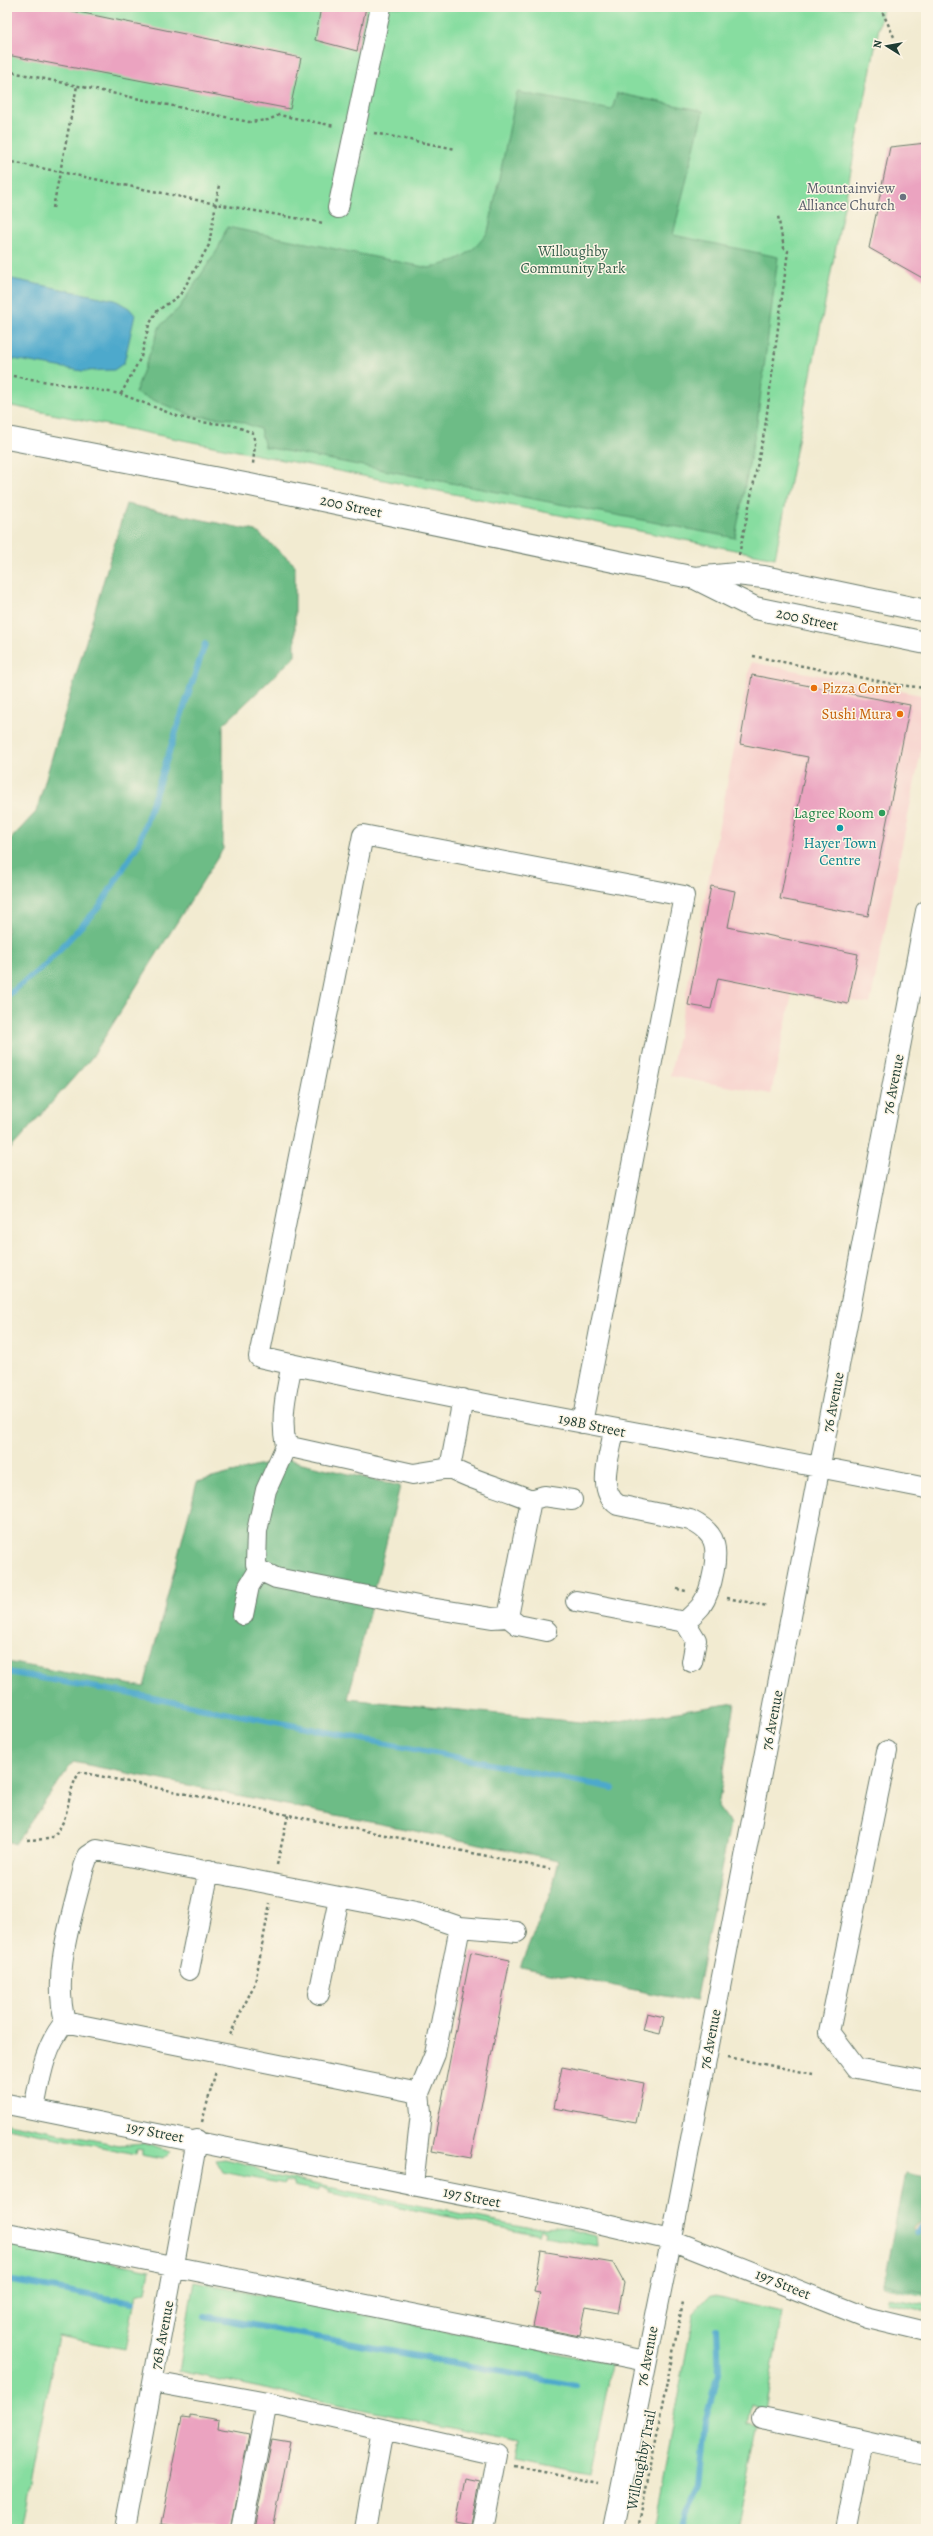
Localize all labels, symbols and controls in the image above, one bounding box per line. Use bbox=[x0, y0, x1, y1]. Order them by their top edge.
north arrow bbox=[867, 26, 907, 66]
text: N bbox=[870, 39, 886, 50]
place label: Mountainview Alliance Church bbox=[797, 178, 895, 215]
marker: Mountainview Alliance Church bbox=[898, 192, 908, 202]
park label: Willoughby Community Park bbox=[521, 241, 626, 278]
street label: 200 Street bbox=[318, 490, 384, 522]
street label: 200 Street bbox=[774, 603, 840, 635]
place label: Pizza Corner bbox=[822, 678, 901, 698]
marker: Pizza Corner bbox=[809, 683, 819, 693]
place label: Sushi Mura bbox=[822, 704, 892, 724]
marker: Sushi Mura bbox=[895, 709, 905, 719]
place label: Lagree Room bbox=[794, 803, 875, 823]
marker: Lagree Room bbox=[877, 808, 887, 818]
marker: Hayer Town Centre bbox=[835, 823, 845, 833]
place label: Hayer Town Centre bbox=[804, 833, 876, 870]
street label: 76 Avenue bbox=[877, 1052, 909, 1116]
street label: 76 Avenue bbox=[817, 1370, 849, 1434]
street label: 198B Street bbox=[557, 1408, 627, 1442]
street label: 76 Avenue bbox=[756, 1688, 788, 1752]
street label: 76 Avenue bbox=[694, 2007, 726, 2071]
street label: 197 Street bbox=[125, 2117, 185, 2147]
street label: 197 Street bbox=[442, 2182, 502, 2212]
street label: 197 Street bbox=[752, 2264, 814, 2304]
street label: 76B Avenue bbox=[146, 2299, 179, 2371]
street label: 76 Avenue bbox=[631, 2324, 663, 2388]
street label: Willoughby Trail bbox=[621, 2408, 661, 2513]

